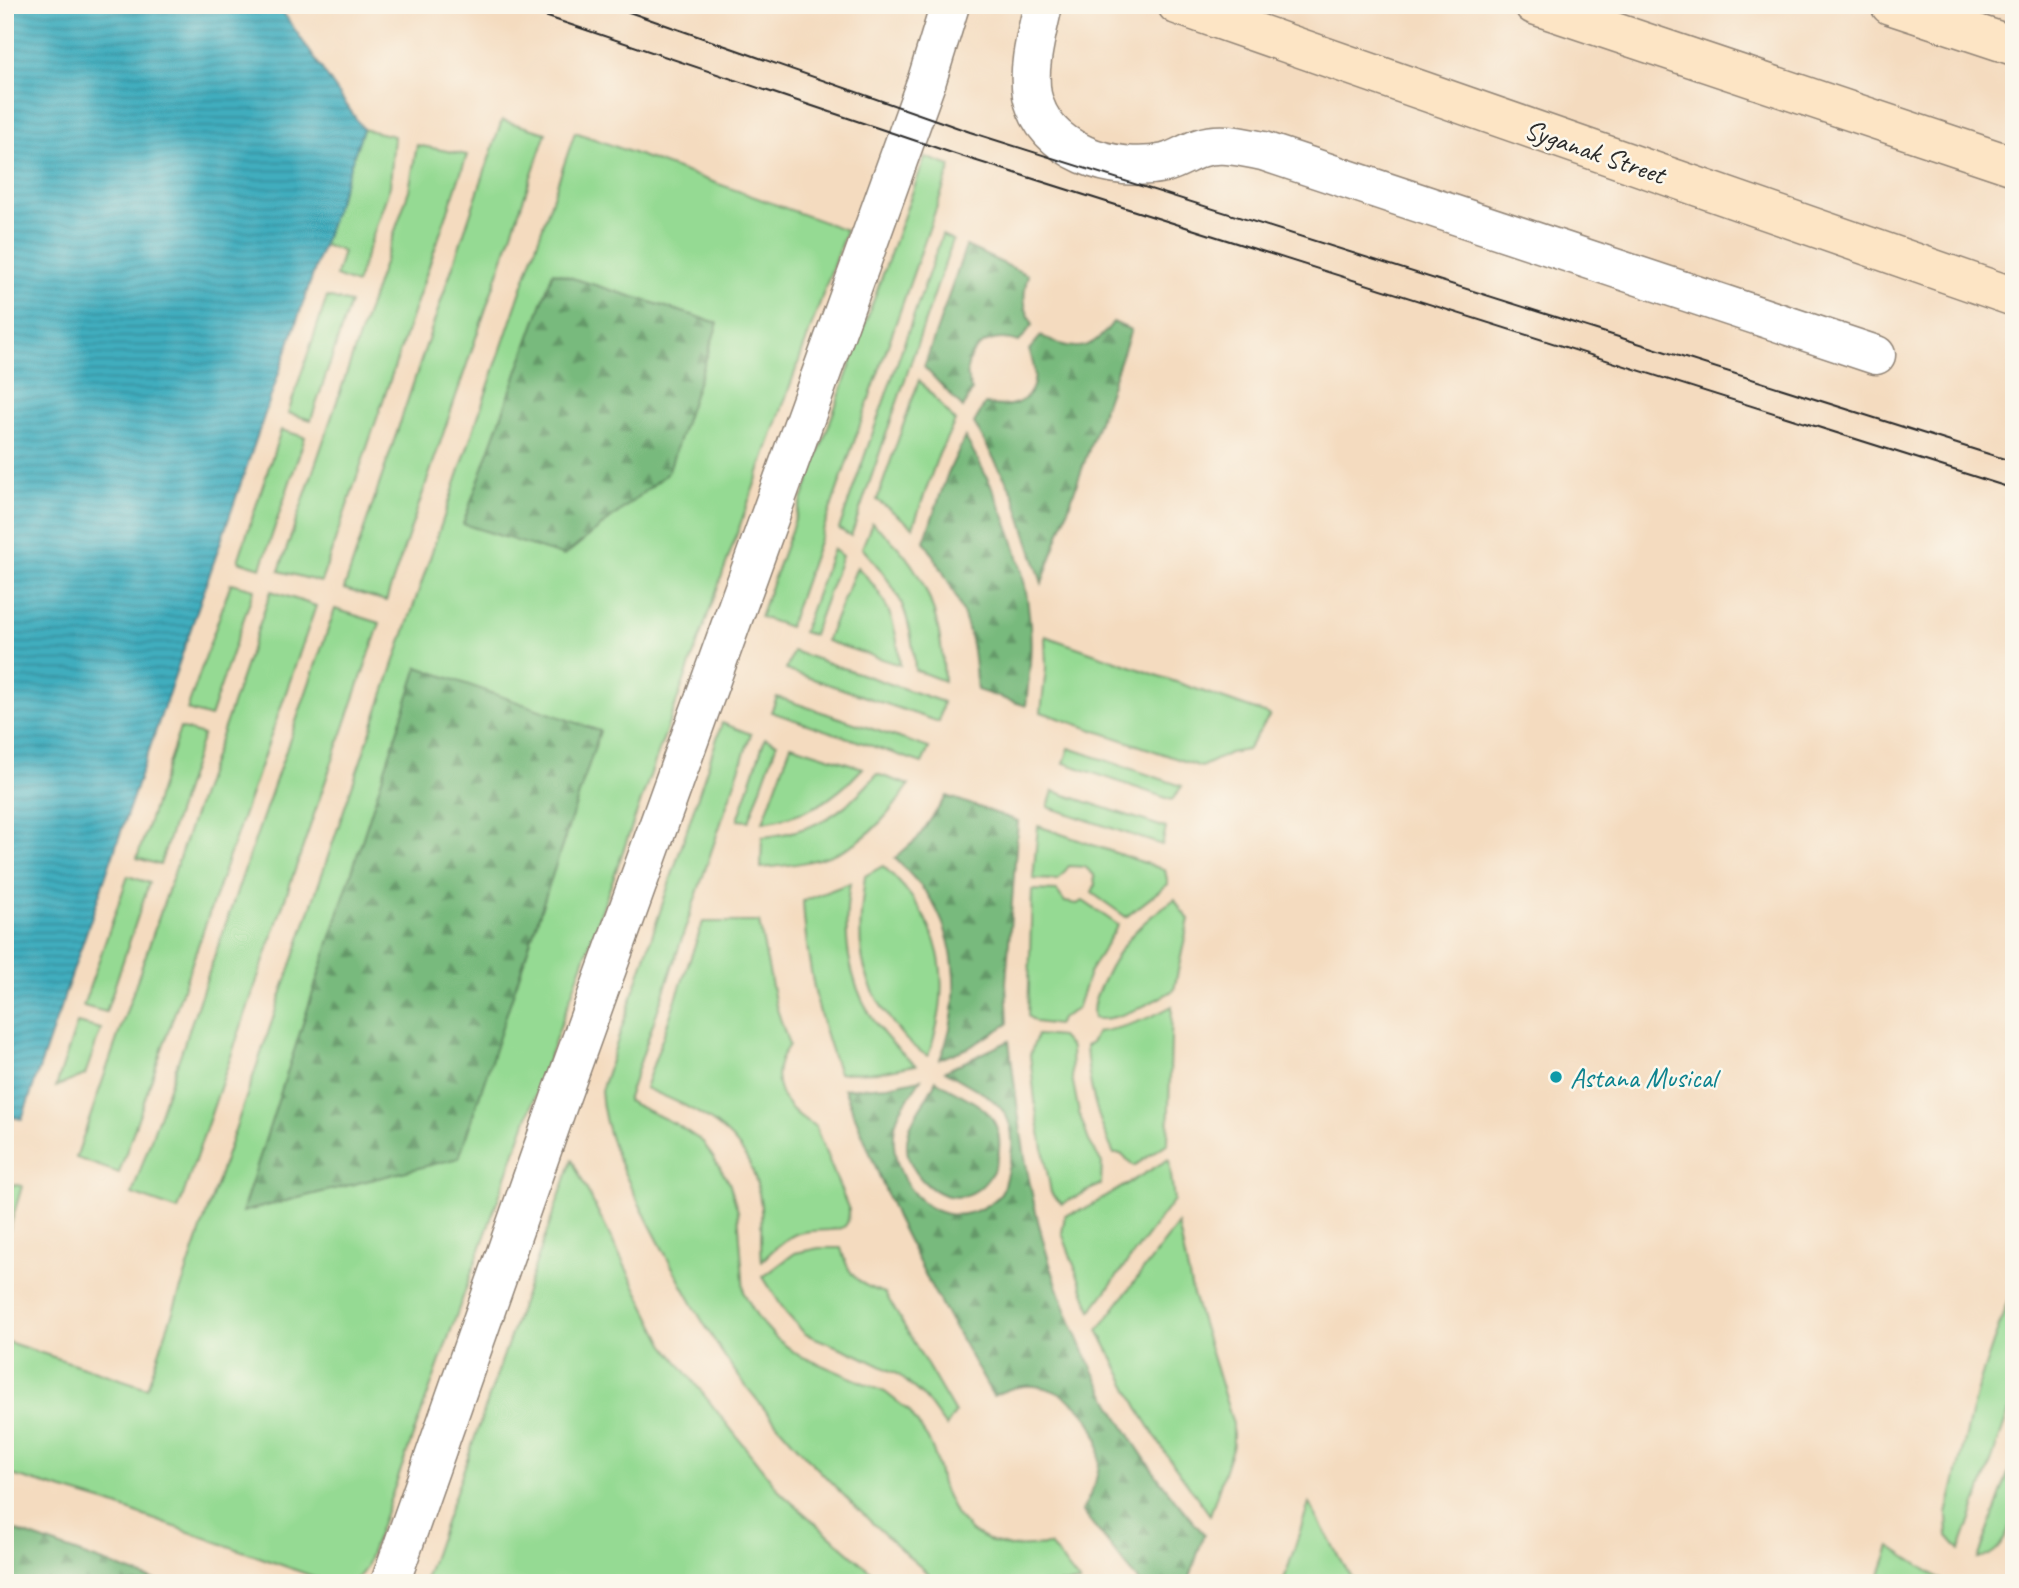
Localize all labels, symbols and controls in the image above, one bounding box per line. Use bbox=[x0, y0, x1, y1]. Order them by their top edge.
street label: Syganak Street bbox=[1520, 111, 1672, 193]
place label: Astana Musical bbox=[1570, 1060, 1722, 1095]
marker: Astana Musical bbox=[1548, 1069, 1564, 1085]

